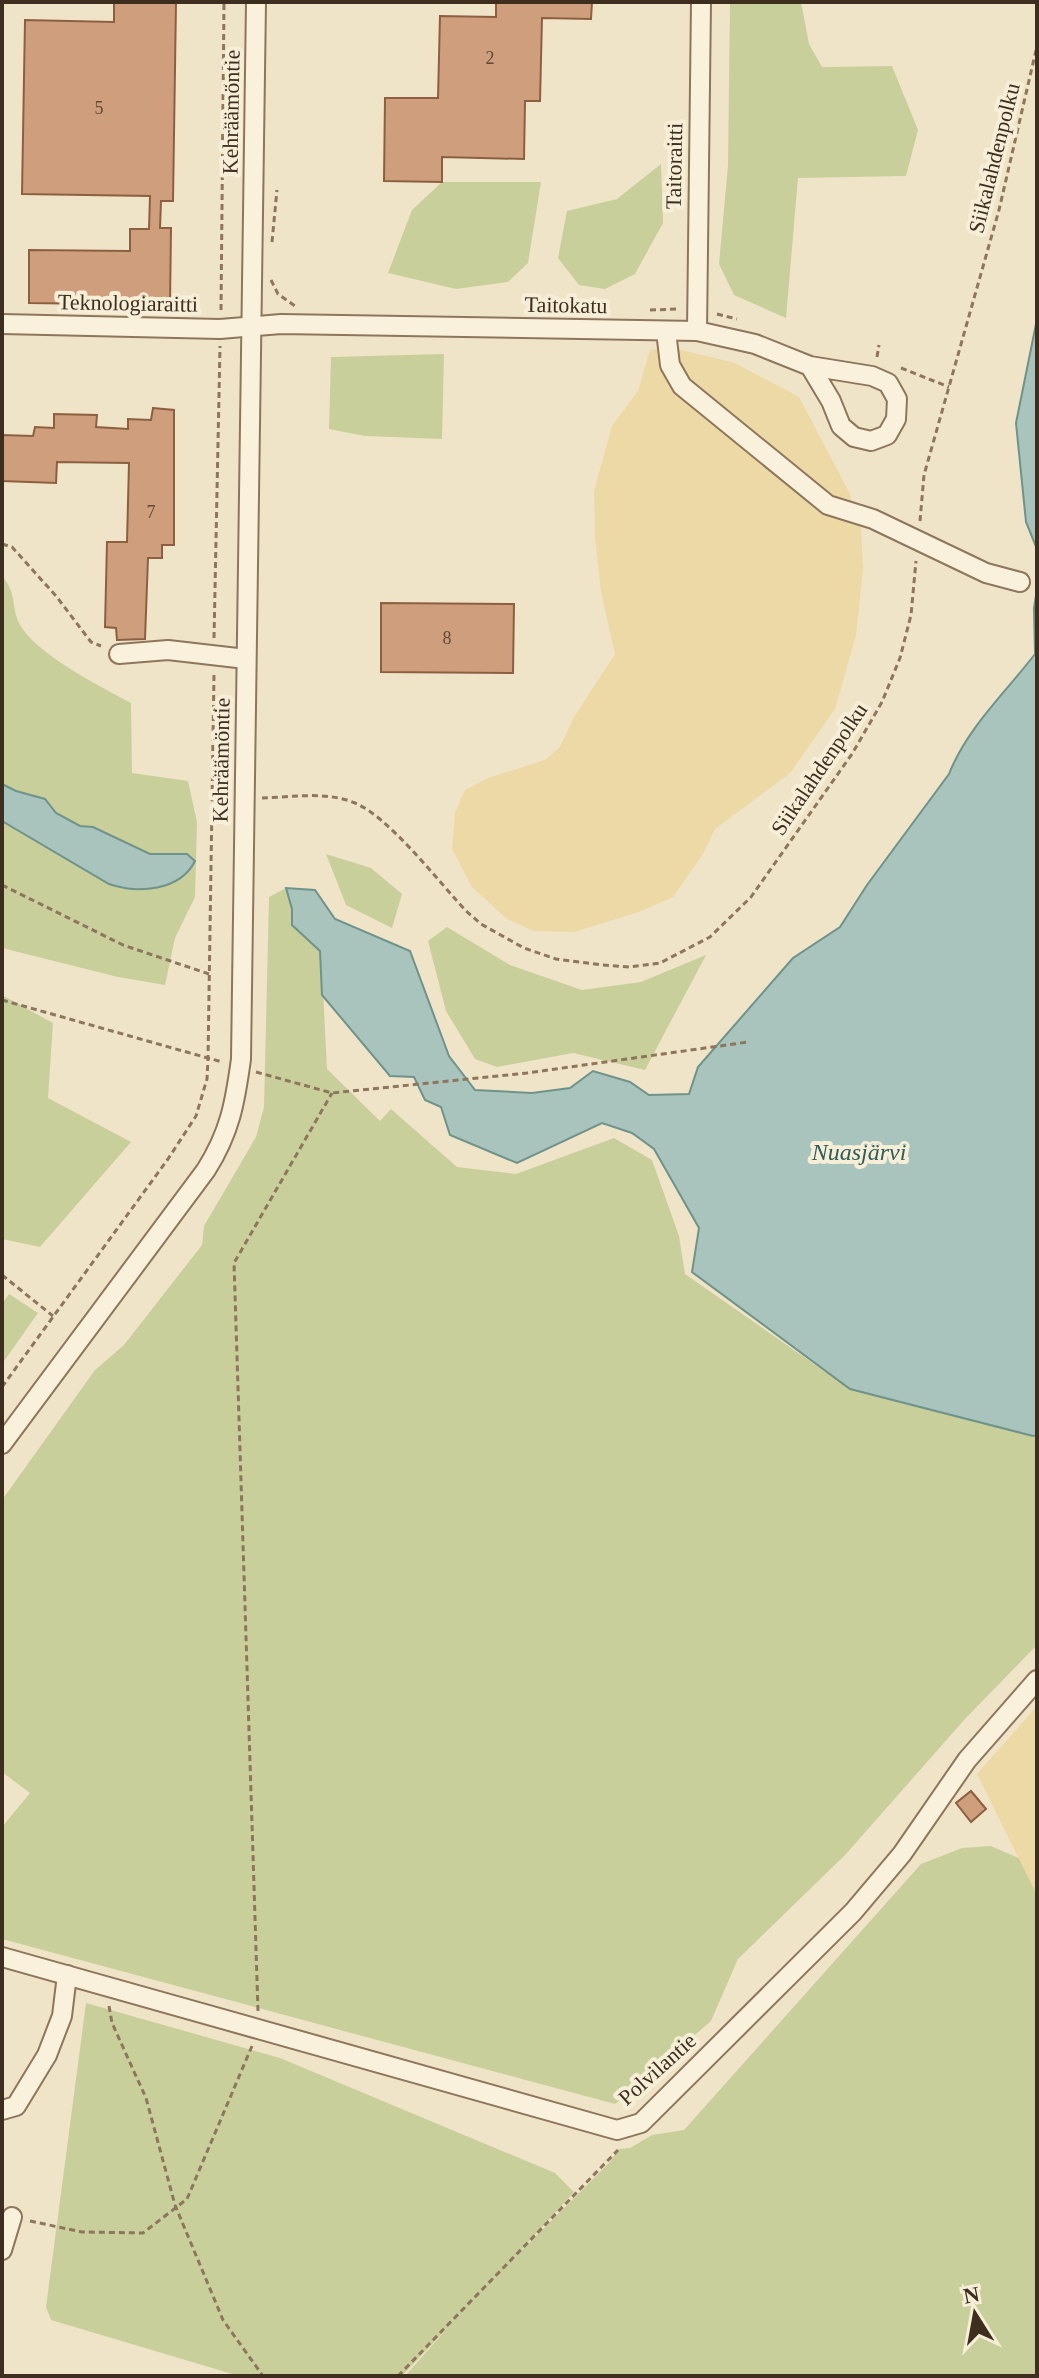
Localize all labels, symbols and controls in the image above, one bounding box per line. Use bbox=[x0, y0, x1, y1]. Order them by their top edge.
house number: 2 bbox=[486, 48, 495, 68]
street label: Kehräämöntie bbox=[217, 49, 245, 175]
street label: Siikalahdenpolku bbox=[963, 80, 1025, 236]
house number: 5 bbox=[95, 98, 104, 118]
street label: Taitoraitti bbox=[661, 123, 687, 209]
street label: Teknologiaraitti bbox=[58, 289, 198, 317]
street label: Taitokatu bbox=[524, 292, 608, 318]
house number: 7 bbox=[147, 502, 156, 522]
house number: 8 bbox=[443, 628, 452, 648]
street label: Kehräämöntie bbox=[207, 697, 235, 823]
street label: Siikalahdenpolku bbox=[766, 698, 872, 840]
water label: Nuasjärvi bbox=[811, 1139, 906, 1165]
street label: Polvilantie bbox=[613, 2028, 701, 2110]
north arrow bbox=[935, 2274, 1015, 2354]
text: N bbox=[961, 2281, 982, 2309]

